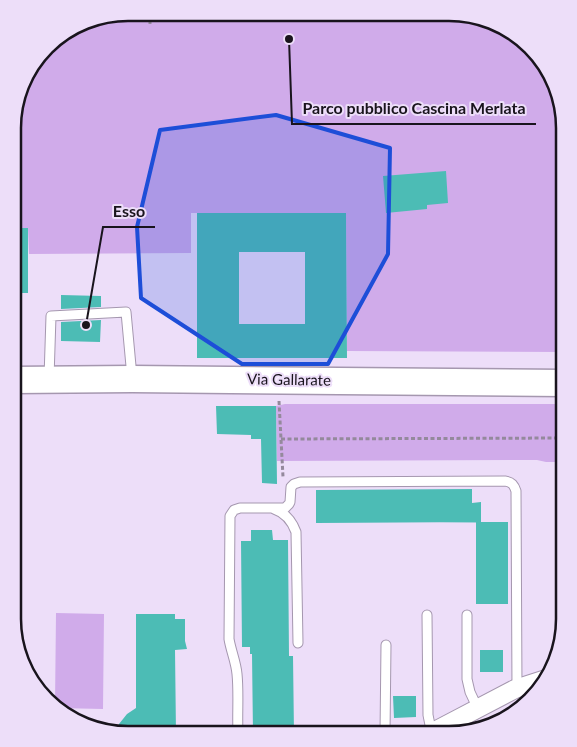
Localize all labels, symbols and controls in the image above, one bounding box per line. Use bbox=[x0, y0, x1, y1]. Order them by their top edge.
callout: Parco pubblico Cascina Merlata bbox=[292, 93, 536, 124]
text: Parco pubblico Cascina Merlata bbox=[302, 98, 526, 117]
callout: Esso bbox=[103, 196, 155, 227]
text: Esso bbox=[113, 201, 145, 220]
street label: Via Gallarate bbox=[247, 369, 331, 389]

